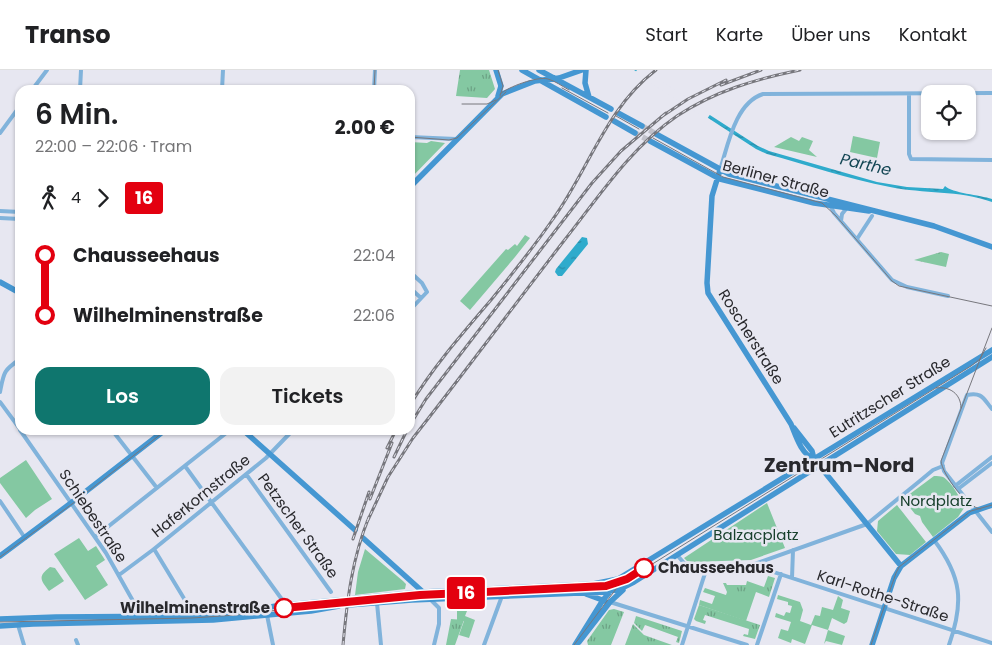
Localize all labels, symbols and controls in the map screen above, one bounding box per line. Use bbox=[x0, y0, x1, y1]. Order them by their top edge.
text: Transo bbox=[25, 18, 111, 51]
text: Start bbox=[645, 22, 688, 47]
text: Karte bbox=[716, 22, 763, 47]
text: Über uns bbox=[791, 22, 871, 47]
text: Kontakt bbox=[899, 22, 967, 47]
map controls bbox=[921, 85, 976, 140]
button: locate bbox=[921, 85, 976, 140]
text: 6 Min. bbox=[35, 95, 118, 134]
text: 2.00 € bbox=[335, 114, 395, 141]
text: 22:00 – 22:06 · Tram bbox=[35, 135, 192, 158]
water label: Parthe bbox=[838, 147, 894, 182]
street label: Berliner Straße bbox=[721, 154, 832, 203]
icon: walk bbox=[35, 184, 63, 212]
icon: forward bbox=[89, 184, 117, 212]
text: 16 bbox=[135, 185, 153, 210]
text: 4 bbox=[71, 186, 81, 209]
text: Chausseehaus bbox=[73, 242, 220, 269]
text: 22:04 bbox=[353, 244, 395, 267]
street label: Roscherstraße bbox=[714, 285, 789, 388]
text: Wilhelminenstraße bbox=[73, 302, 263, 329]
text: 22:06 bbox=[353, 304, 395, 327]
street label: Eutritzscher Straße bbox=[825, 351, 954, 442]
button: Los bbox=[35, 367, 210, 425]
button: Tickets bbox=[220, 367, 395, 425]
street label: Haferkornstraße bbox=[147, 449, 254, 542]
district label: Zentrum-Nord bbox=[764, 451, 914, 479]
street label: Schiebestraße bbox=[54, 465, 132, 567]
street label: Petzscher Straße bbox=[253, 469, 344, 583]
park label: Nordplatz bbox=[900, 490, 972, 511]
park label: Balzacplatz bbox=[713, 524, 799, 545]
place label: Chausseehaus bbox=[658, 557, 774, 578]
marker: Chausseehaus bbox=[634, 558, 654, 578]
street label: Karl-Rothe-Straße bbox=[815, 564, 952, 627]
line badge: 16 bbox=[444, 577, 488, 609]
text: 16 bbox=[457, 580, 475, 605]
place label: Wilhelminenstraße bbox=[120, 597, 270, 618]
marker: Wilhelminenstraße bbox=[274, 598, 294, 618]

